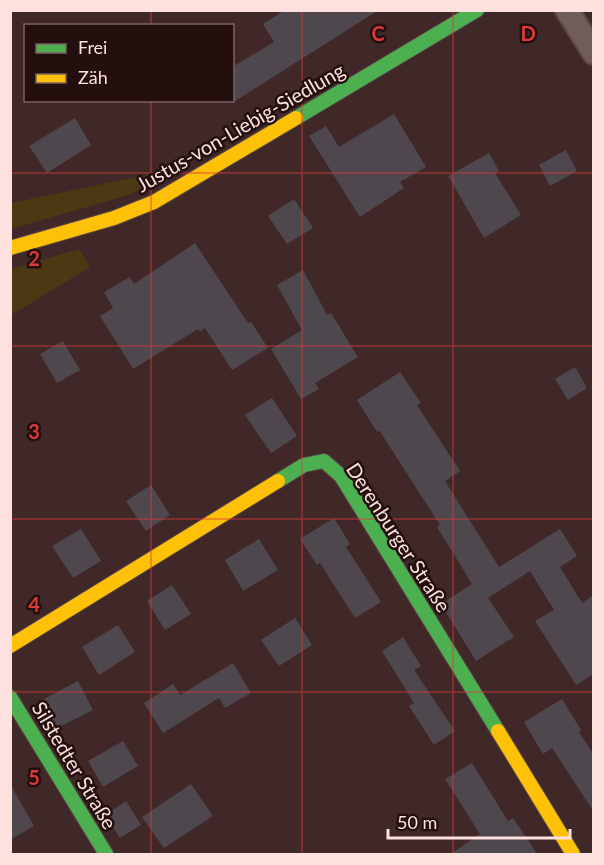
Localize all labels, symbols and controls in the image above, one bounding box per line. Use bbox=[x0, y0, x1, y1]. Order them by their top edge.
text: C bbox=[371, 21, 385, 45]
text: D bbox=[520, 21, 536, 45]
legend bbox=[24, 24, 234, 102]
text: Frei bbox=[78, 36, 107, 58]
street label: Justus-von-Liebig-Siedlung bbox=[132, 57, 348, 197]
text: Zäh bbox=[78, 66, 108, 88]
text: 2 bbox=[28, 246, 40, 270]
text: 3 bbox=[28, 419, 40, 443]
street label: Derenburger Straße bbox=[342, 458, 456, 616]
text: 4 bbox=[28, 592, 40, 616]
street label: Silstedter Straße bbox=[28, 697, 122, 833]
text: 5 bbox=[28, 765, 40, 789]
scale bar bbox=[388, 802, 570, 840]
text: 50 m bbox=[397, 811, 437, 833]

